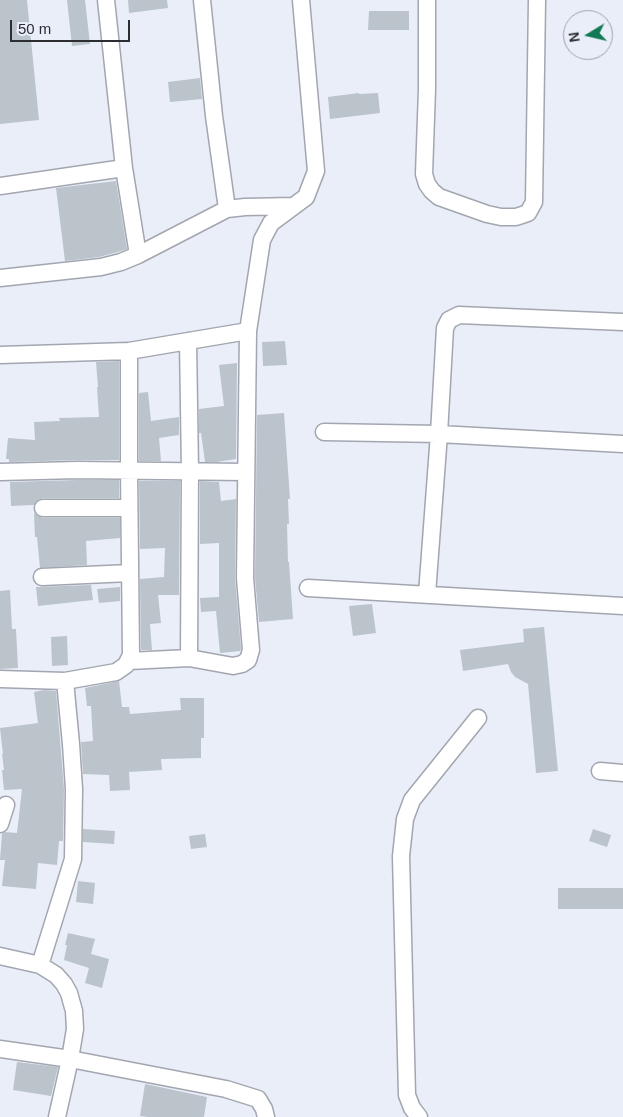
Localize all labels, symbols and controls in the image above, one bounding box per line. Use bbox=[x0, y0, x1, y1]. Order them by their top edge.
scale bar bbox=[12, 10, 132, 42]
north arrow bbox=[563, 10, 613, 60]
text: 50 m bbox=[18, 20, 51, 37]
text: N bbox=[565, 31, 583, 43]

